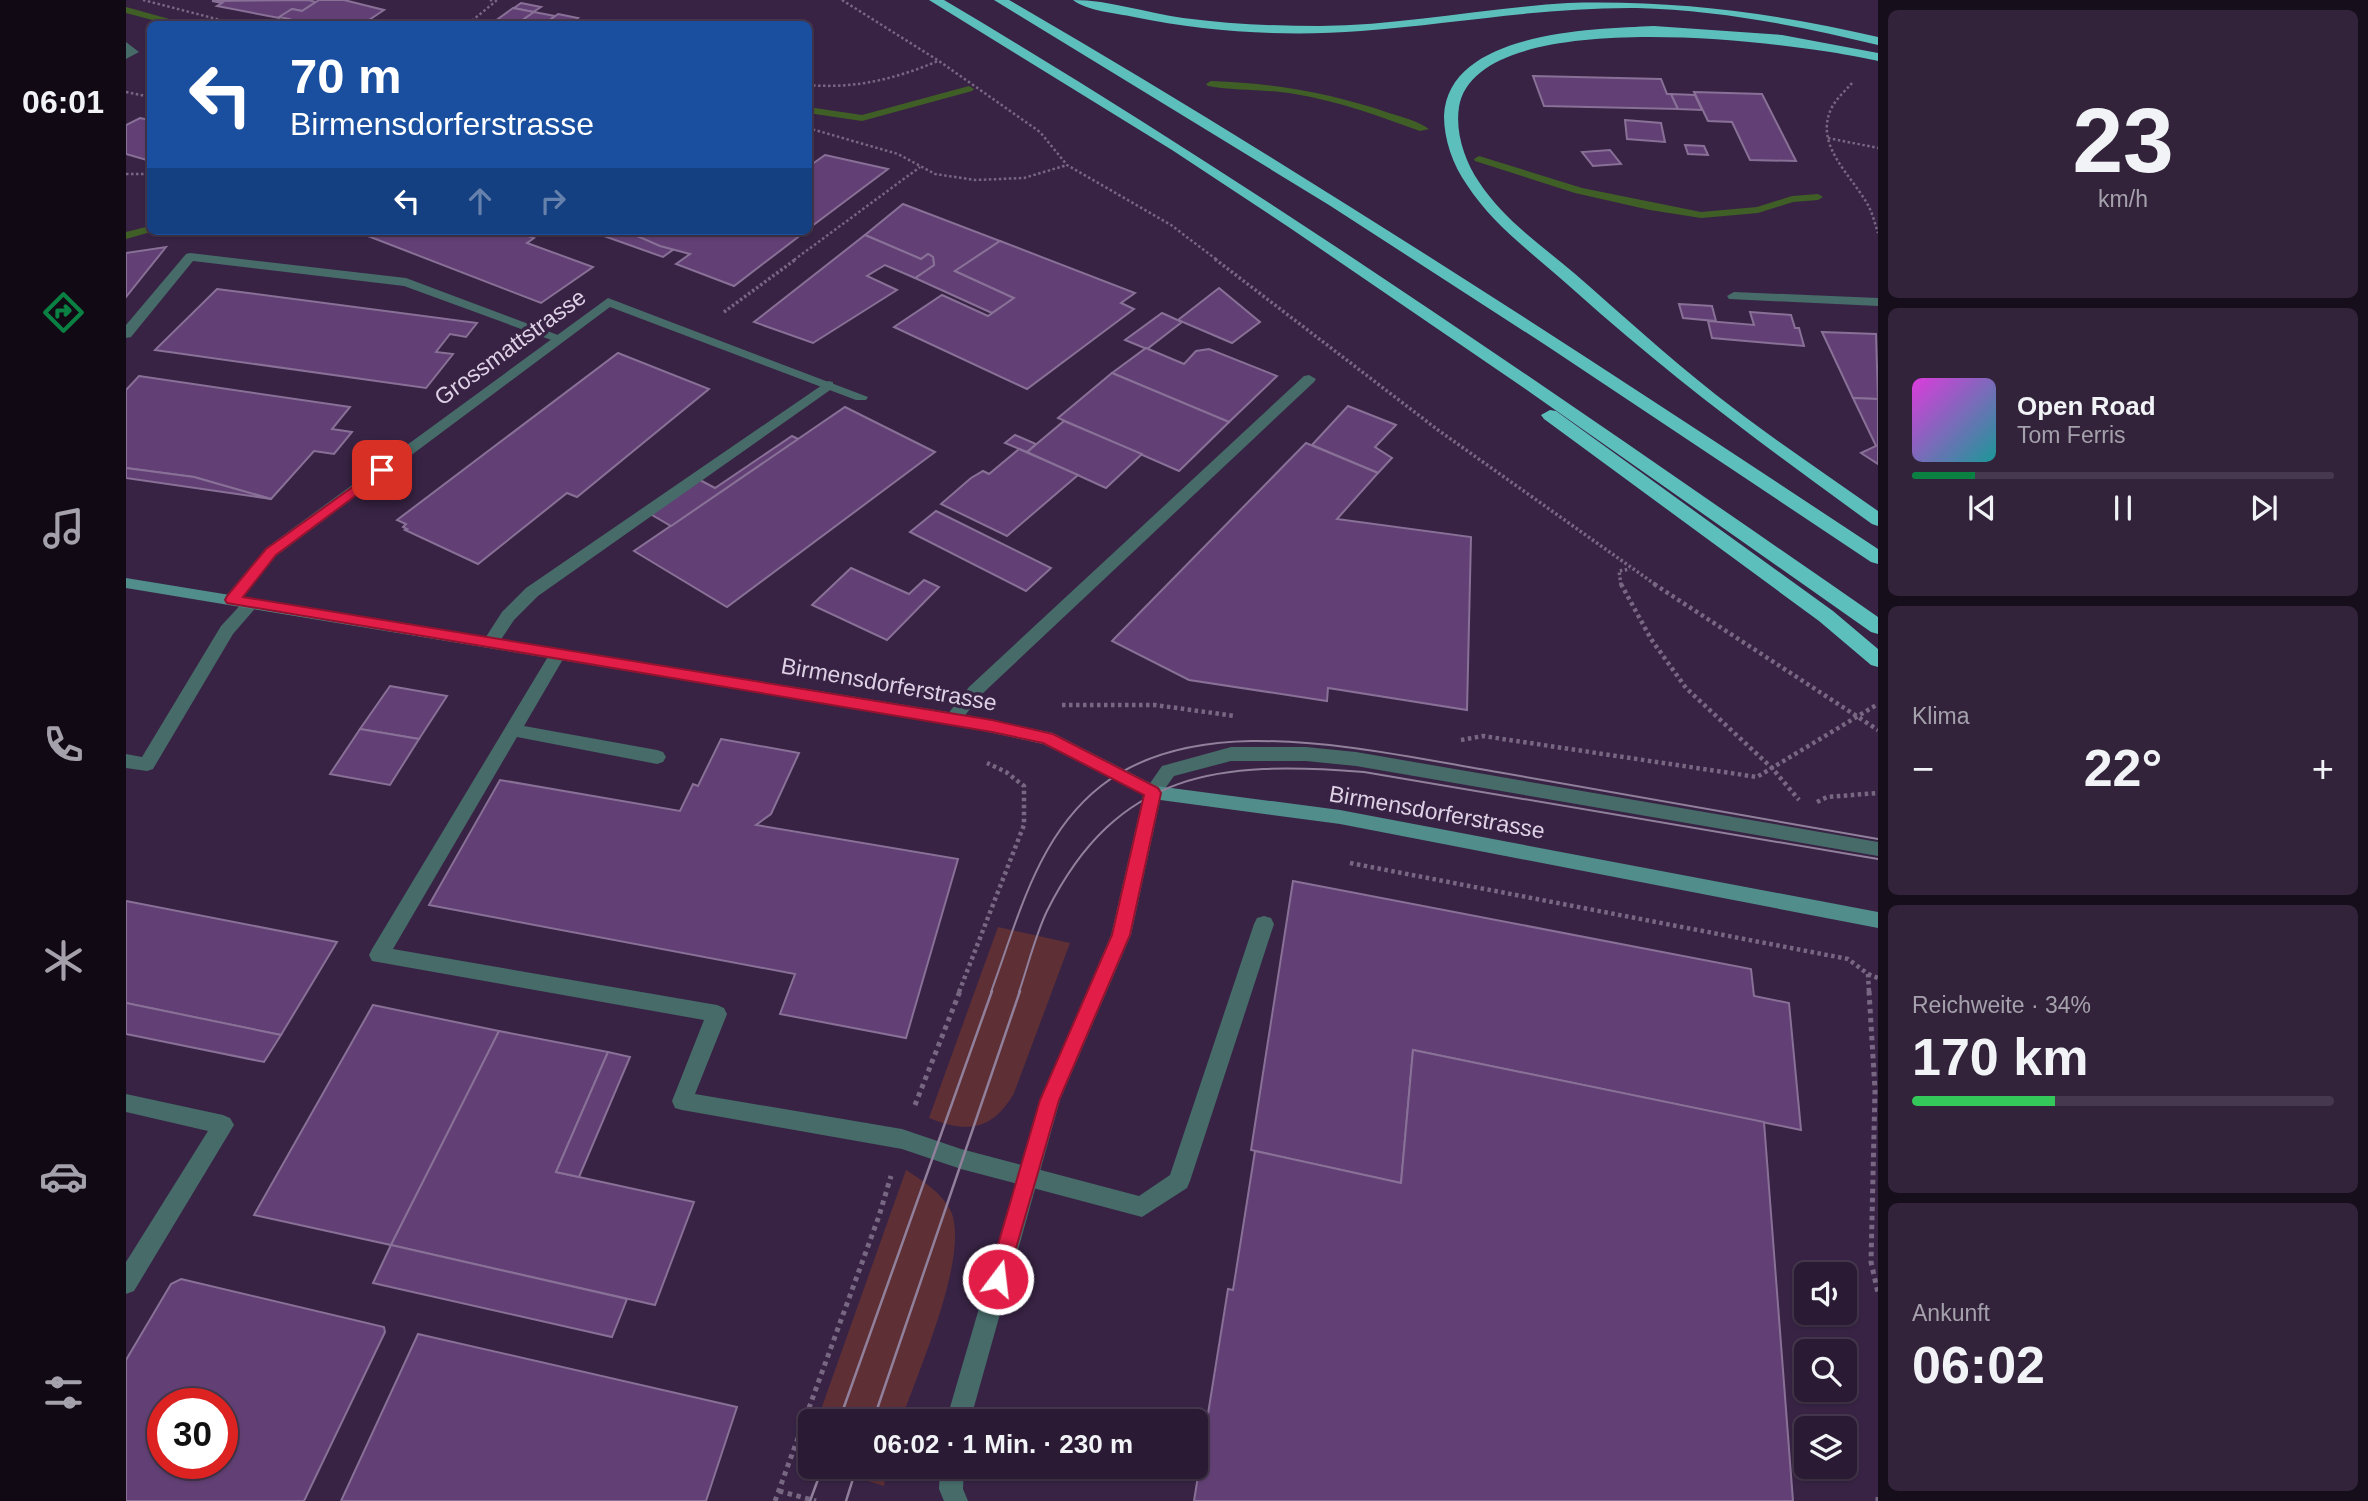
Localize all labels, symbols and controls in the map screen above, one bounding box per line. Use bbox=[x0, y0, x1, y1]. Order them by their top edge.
icon: left bbox=[175, 49, 266, 140]
text: 70 m bbox=[290, 49, 402, 103]
text: 06:01 bbox=[22, 84, 104, 120]
text: 23 bbox=[2072, 90, 2174, 191]
text: Birmensdorferstrasse bbox=[290, 106, 594, 142]
icon: left bbox=[388, 182, 426, 220]
icon: ahead bbox=[461, 182, 499, 220]
icon: right bbox=[534, 182, 572, 220]
text: km/h bbox=[2098, 186, 2148, 212]
street label: Grossmattstrasse bbox=[429, 284, 591, 410]
icon: directions bbox=[39, 288, 88, 337]
text: Open Road bbox=[2017, 391, 2156, 421]
text: Tom Ferris bbox=[2017, 422, 2126, 448]
pin bbox=[352, 440, 412, 500]
icon: arrive bbox=[363, 451, 401, 489]
icon: previous bbox=[1963, 489, 2001, 527]
icon: pause bbox=[2104, 489, 2142, 527]
icon: next bbox=[2245, 489, 2283, 527]
icon: music bbox=[39, 504, 88, 553]
street label: Birmensdorferstrasse bbox=[779, 652, 999, 716]
text: Klima bbox=[1912, 703, 1970, 729]
icon: phone bbox=[39, 720, 88, 769]
text: 22° bbox=[2084, 739, 2162, 797]
text: − bbox=[1912, 748, 1934, 790]
text: + bbox=[2312, 748, 2334, 790]
street label: Birmensdorferstrasse bbox=[1327, 780, 1547, 844]
icon: climate bbox=[39, 936, 88, 985]
text: Reichweite · 34% bbox=[1912, 992, 2091, 1018]
text: 170 km bbox=[1912, 1028, 2088, 1086]
icon: car bbox=[39, 1152, 88, 1201]
position arrow bbox=[961, 1242, 1035, 1316]
map controls bbox=[1794, 1262, 1857, 1479]
button: sound bbox=[1794, 1262, 1857, 1325]
text: Ankunft bbox=[1912, 1300, 1990, 1326]
text: 06:02 bbox=[1912, 1336, 2045, 1394]
button: search bbox=[1794, 1339, 1857, 1402]
icon: filters bbox=[39, 1368, 88, 1417]
speed limit sign: 30 bbox=[147, 1388, 238, 1479]
button: layers bbox=[1794, 1416, 1857, 1479]
text: 06:02 · 1 Min. · 230 m bbox=[873, 1429, 1133, 1459]

